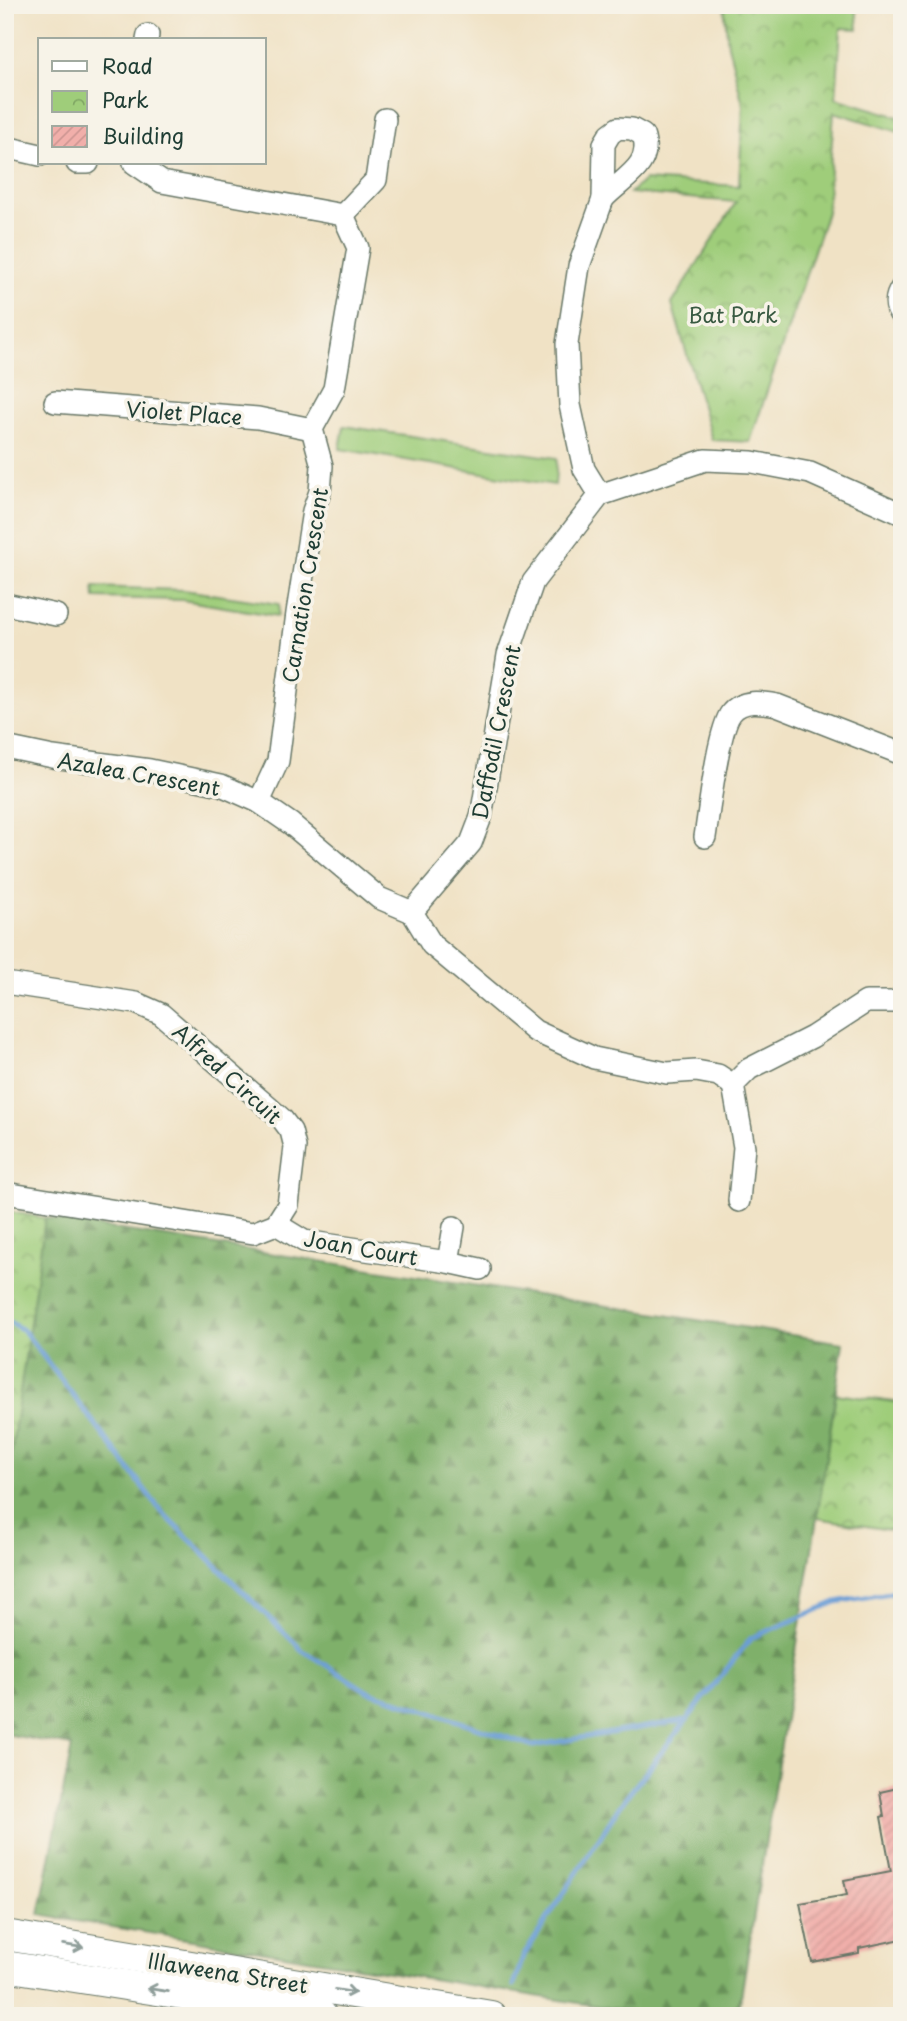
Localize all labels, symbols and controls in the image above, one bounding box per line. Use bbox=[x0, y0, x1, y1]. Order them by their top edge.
legend bbox=[38, 38, 266, 164]
text: Road bbox=[102, 49, 153, 81]
text: Park bbox=[102, 83, 149, 115]
text: Building bbox=[102, 119, 184, 151]
park label: Bat Park bbox=[688, 298, 778, 330]
street label: Violet Place bbox=[125, 392, 243, 432]
street label: Carnation Crescent bbox=[273, 485, 335, 685]
street label: Daffodil Crescent bbox=[462, 642, 528, 822]
street label: Azalea Crescent bbox=[55, 743, 223, 803]
street label: Alfred Circuit bbox=[166, 1015, 290, 1131]
street label: Joan Court bbox=[302, 1221, 420, 1273]
one-way arrow bbox=[61, 1940, 84, 1953]
street label: Illaweena Street bbox=[146, 1944, 310, 2000]
one-way arrow bbox=[147, 1983, 170, 1996]
one-way arrow bbox=[333, 1985, 356, 1998]

